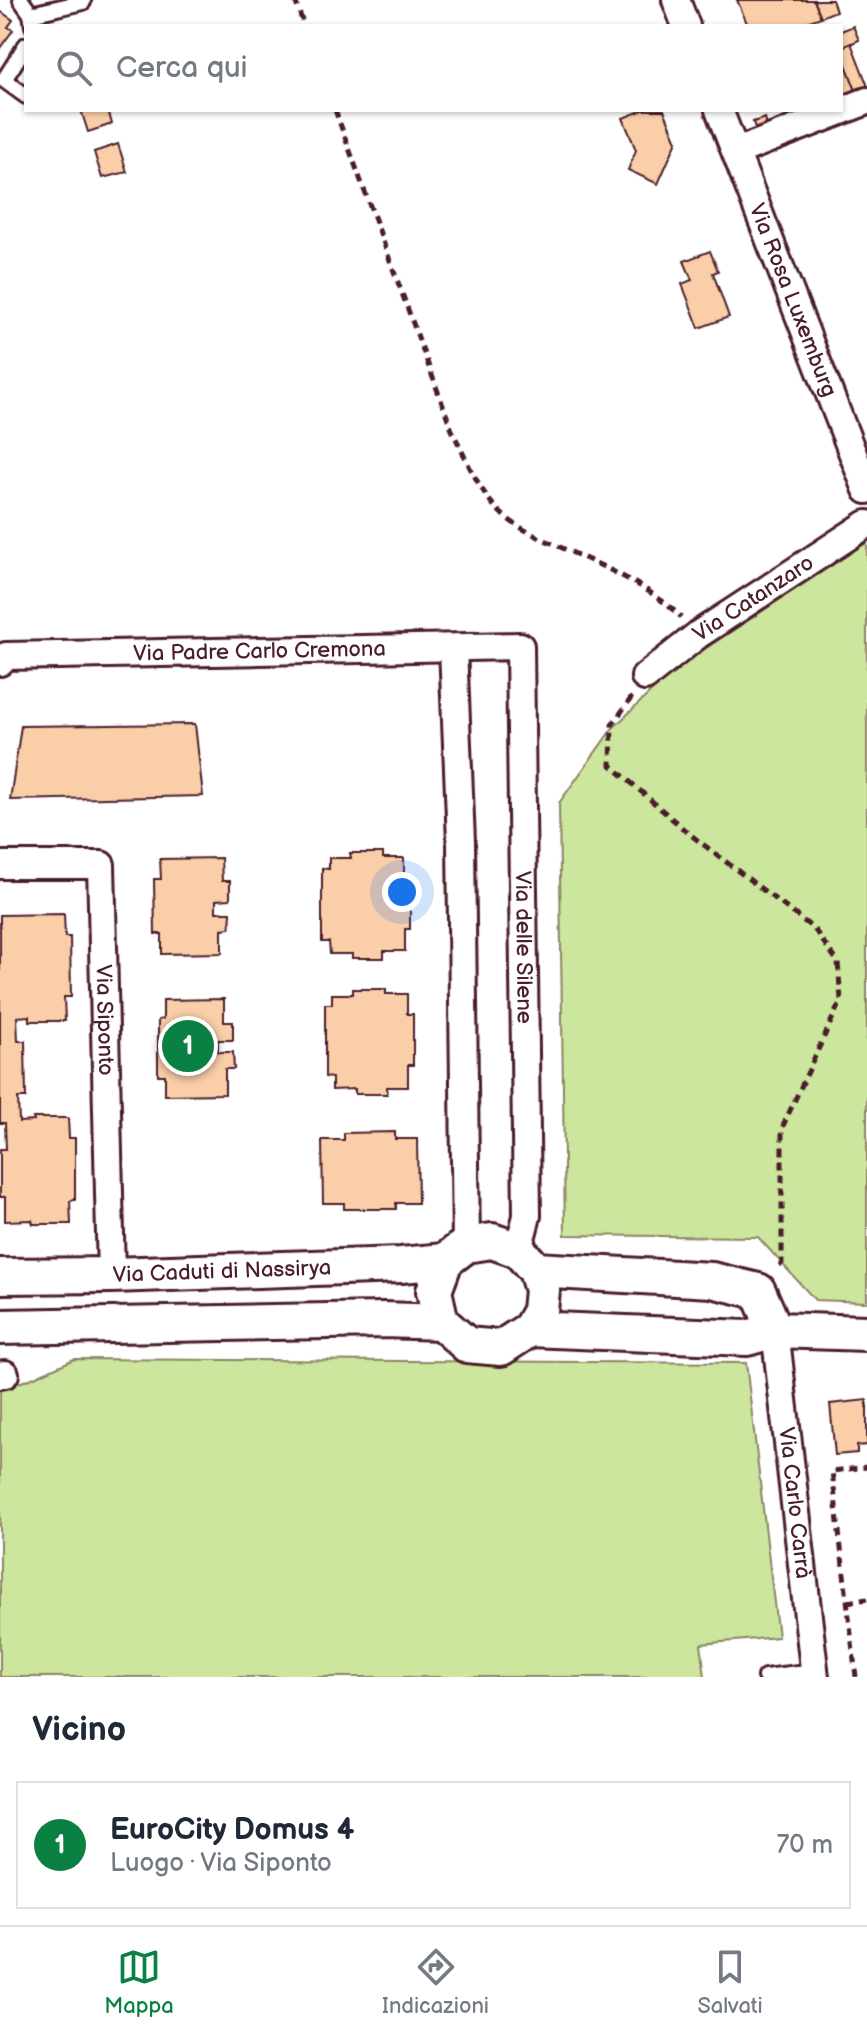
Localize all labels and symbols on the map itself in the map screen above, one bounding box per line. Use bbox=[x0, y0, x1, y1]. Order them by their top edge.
street label: Via Rosa Luxemburg bbox=[743, 200, 843, 401]
street label: Via Catanzaro bbox=[688, 549, 819, 648]
street label: Via Padre Carlo Cremona bbox=[133, 635, 386, 667]
street label: Via delle Silene bbox=[509, 871, 538, 1024]
your location bbox=[382, 872, 422, 912]
street label: Via Siponto bbox=[90, 964, 120, 1076]
pin: 1 bbox=[162, 1016, 214, 1076]
street label: Via Caduti di Nassirya bbox=[112, 1254, 332, 1288]
street label: Via Carlo Carrà bbox=[773, 1426, 817, 1580]

